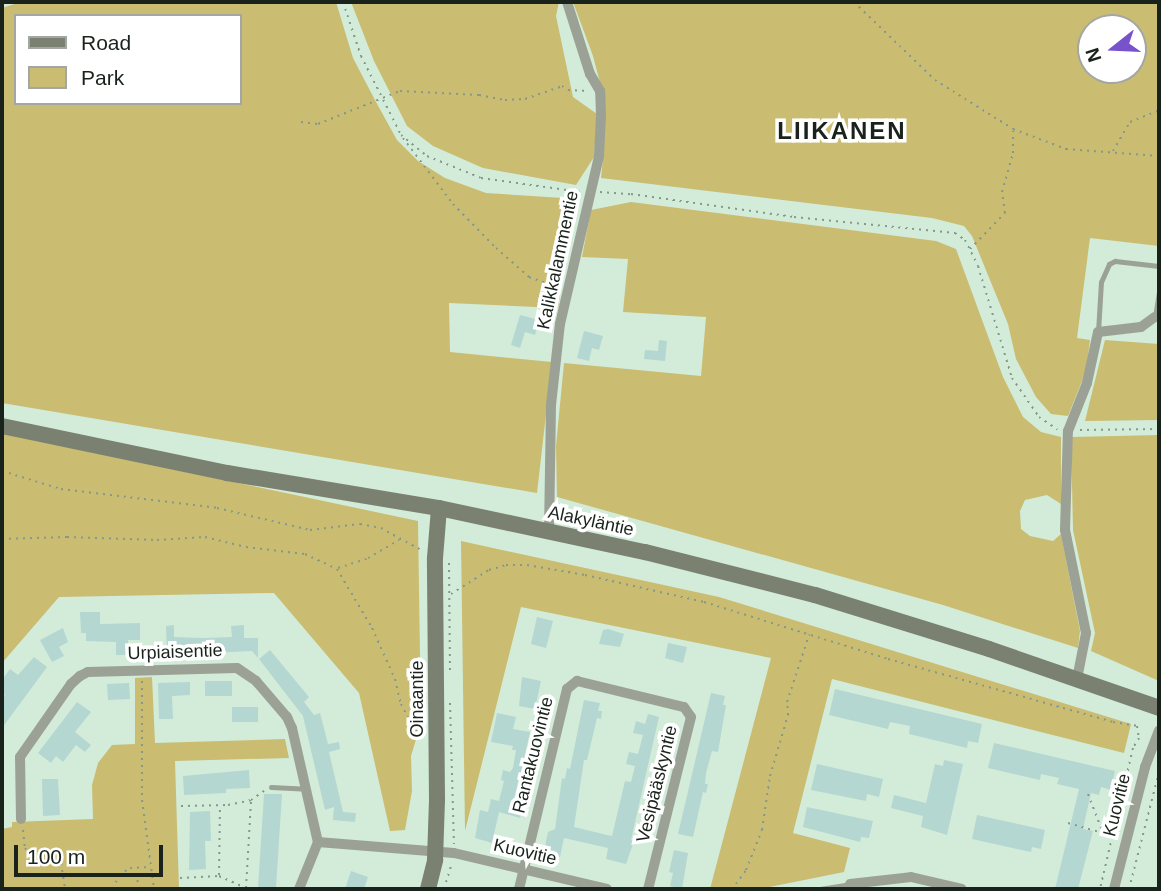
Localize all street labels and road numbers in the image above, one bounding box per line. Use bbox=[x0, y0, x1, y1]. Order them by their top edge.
street label: Kalikkalammentie bbox=[533, 189, 583, 331]
street label: Alakyläntie bbox=[546, 501, 636, 541]
street label: Urpiaisentie bbox=[127, 640, 223, 664]
street label: Oinaantie bbox=[406, 660, 428, 738]
street label: Rantakuovintie bbox=[508, 695, 558, 815]
street label: Vesipääskyntie bbox=[632, 723, 682, 845]
street label: Kuovitie bbox=[1099, 771, 1135, 839]
street label: Kuovitie bbox=[491, 834, 559, 870]

